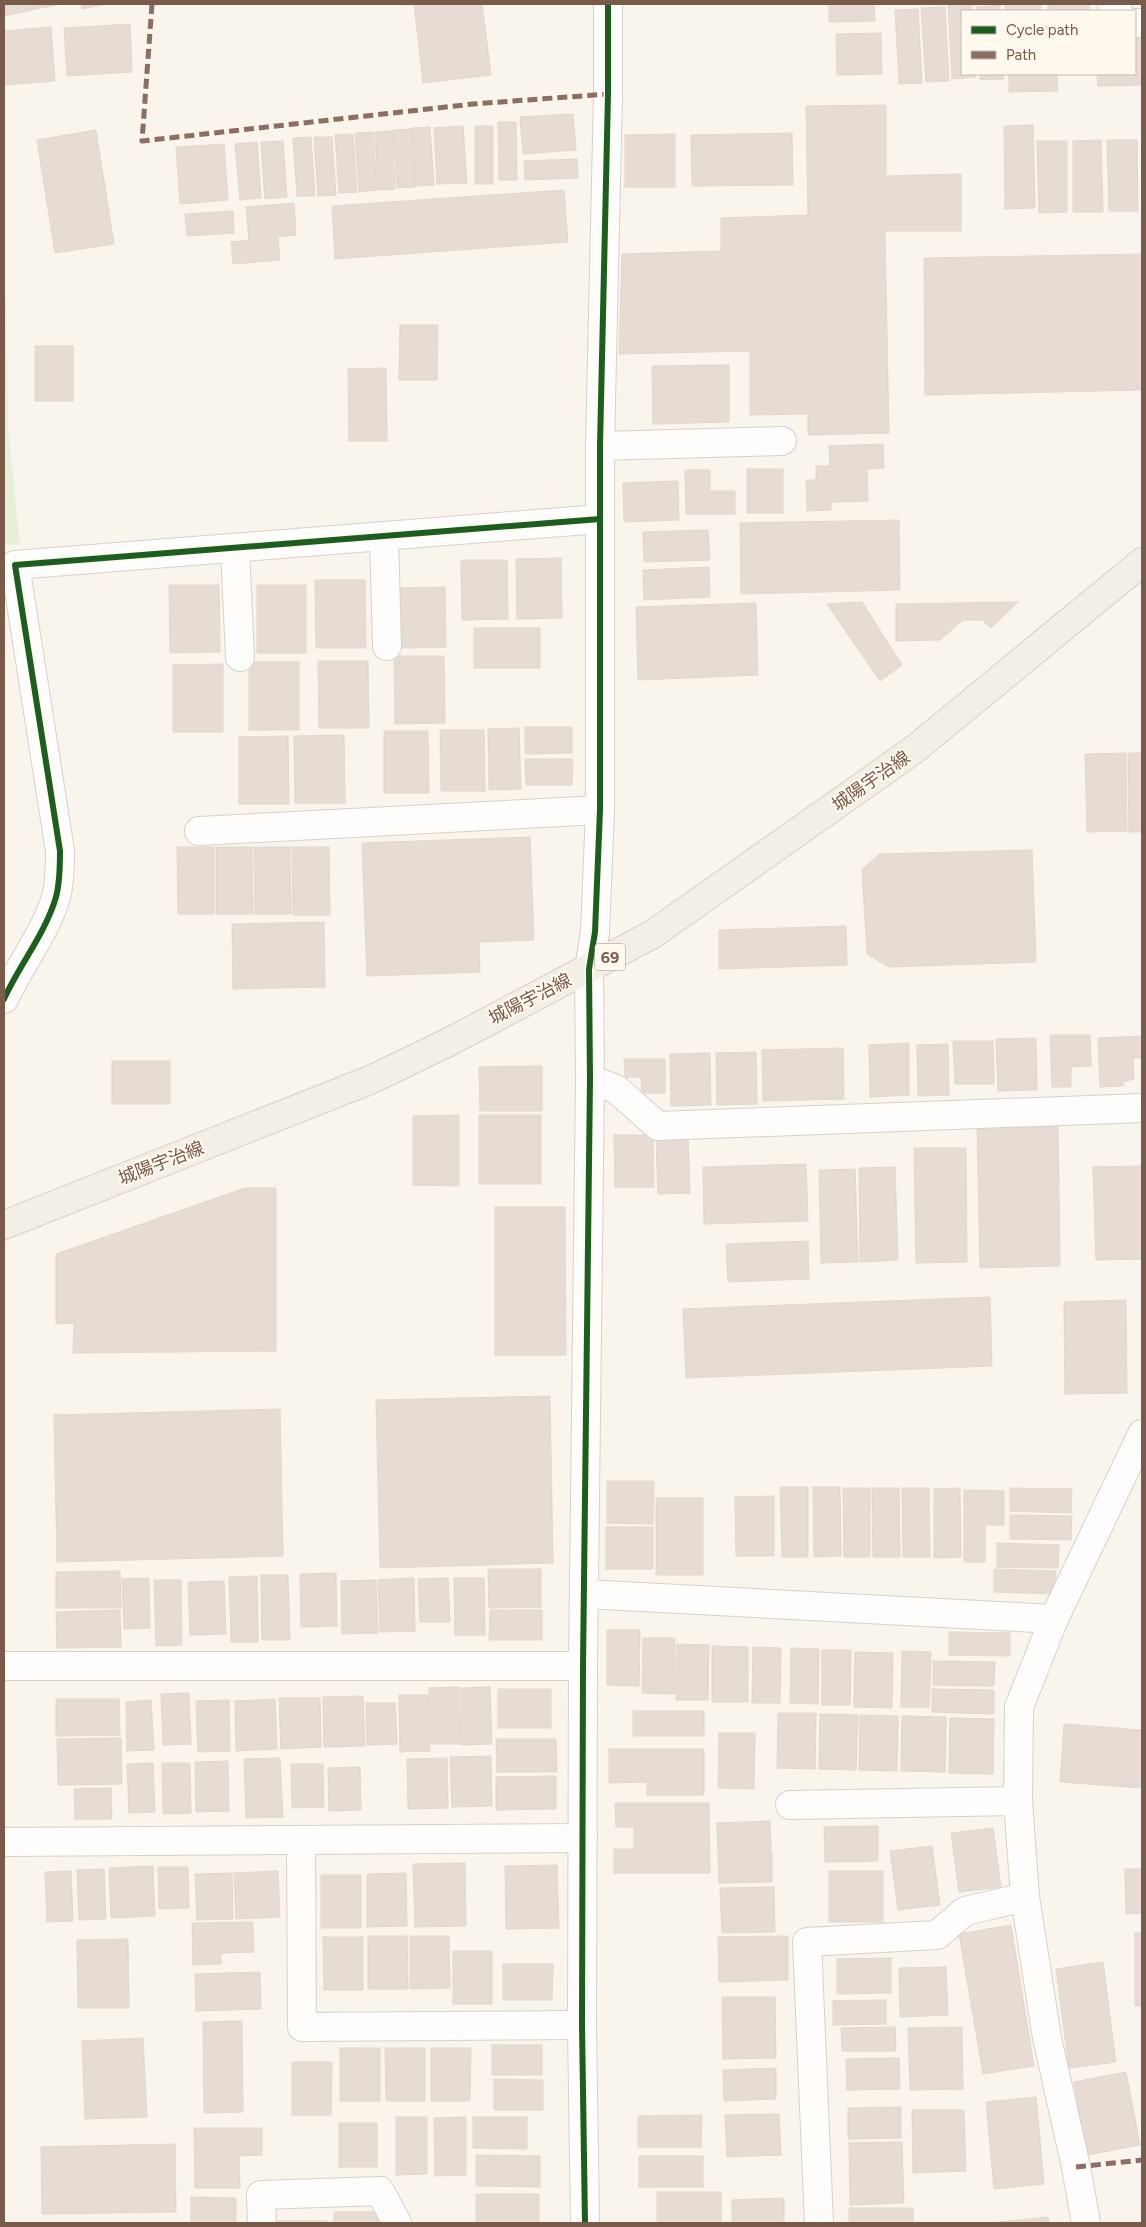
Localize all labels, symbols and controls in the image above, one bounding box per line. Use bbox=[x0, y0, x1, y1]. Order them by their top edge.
legend bbox=[961, 10, 1136, 75]
text: Cycle path bbox=[1006, 21, 1078, 39]
text: Path bbox=[1006, 46, 1036, 64]
street label: 城陽宇治線 bbox=[828, 746, 914, 816]
road number: 69 bbox=[595, 944, 625, 970]
street label: 城陽宇治線 bbox=[485, 969, 575, 1029]
street label: 城陽宇治線 bbox=[115, 1137, 207, 1189]

